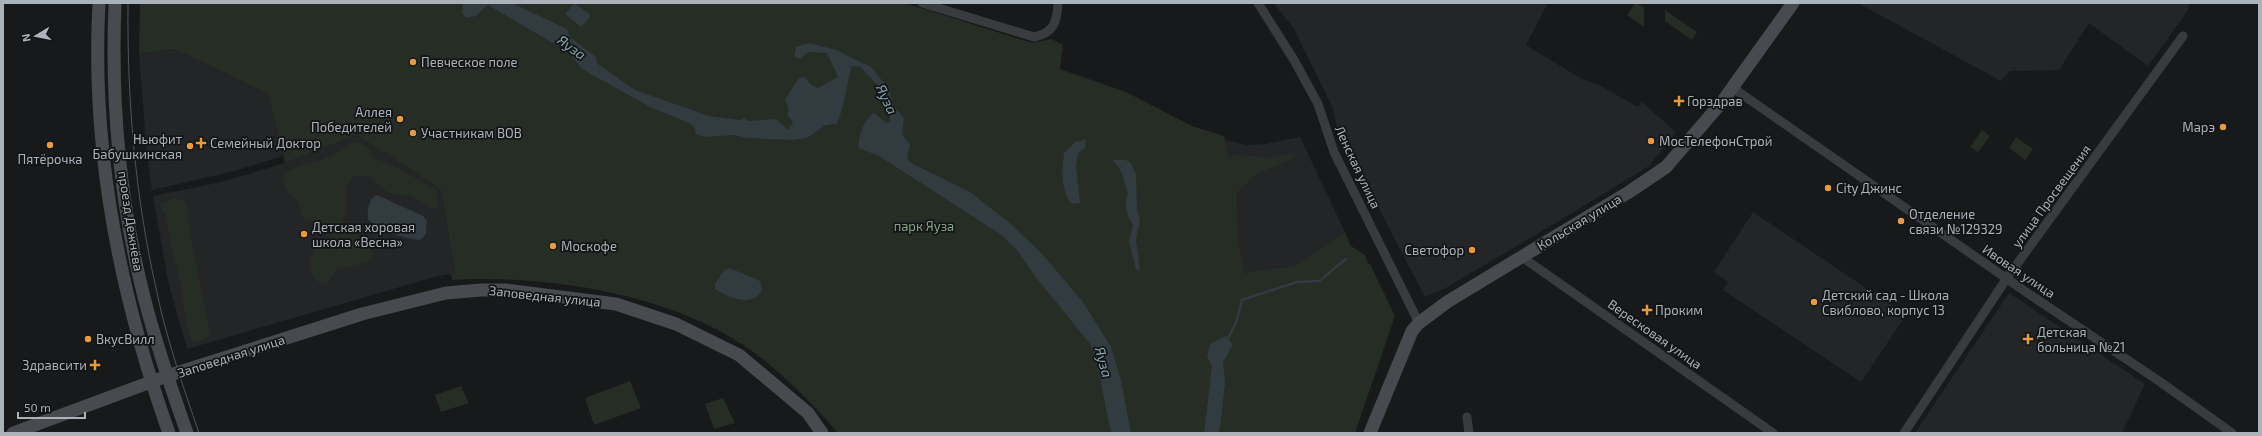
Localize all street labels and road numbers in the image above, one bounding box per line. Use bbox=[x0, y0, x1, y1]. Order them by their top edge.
street label: Ленская улица bbox=[1332, 123, 1384, 211]
street label: улица Просвещения bbox=[2008, 141, 2094, 251]
street label: проезд Дежнёва bbox=[115, 170, 147, 272]
street label: Кольская улица bbox=[1534, 190, 1624, 254]
street label: Ивовая улица bbox=[1980, 241, 2058, 301]
street label: Заповедная улица bbox=[488, 282, 602, 310]
street label: Вересковая улица bbox=[1605, 296, 1705, 372]
street label: Заповедная улица bbox=[175, 331, 287, 381]

